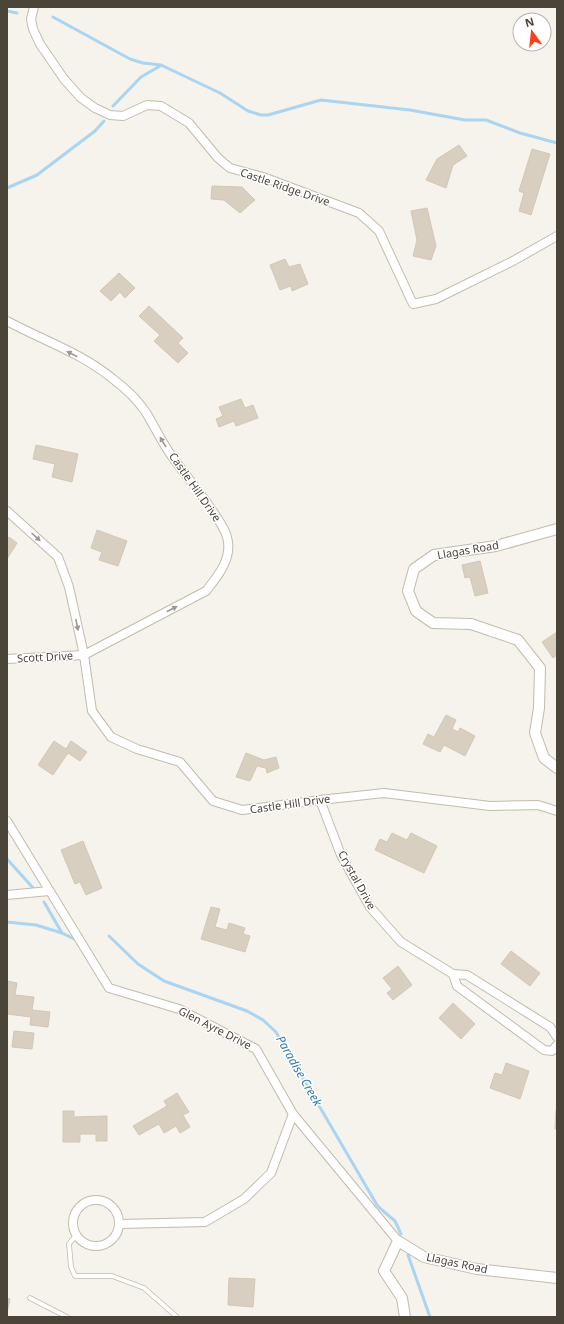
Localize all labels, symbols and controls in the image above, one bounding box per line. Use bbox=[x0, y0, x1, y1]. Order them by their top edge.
north arrow bbox=[512, 12, 552, 52]
text: N bbox=[523, 13, 536, 30]
street label: Castle Ridge Drive bbox=[238, 164, 332, 209]
one-way arrow bbox=[66, 350, 78, 357]
one-way arrow bbox=[160, 436, 167, 448]
street label: Castle Hill Drive bbox=[166, 449, 225, 524]
one-way arrow bbox=[31, 532, 41, 541]
street label: Llagas Road bbox=[436, 537, 500, 562]
one-way arrow bbox=[166, 606, 178, 612]
one-way arrow bbox=[75, 619, 81, 631]
street label: Scott Drive bbox=[17, 648, 73, 665]
street label: Castle Hill Drive bbox=[249, 790, 331, 817]
street label: Crystal Drive bbox=[335, 848, 380, 912]
street label: Glen Ayre Drive bbox=[176, 1003, 254, 1052]
water label: Paradise Creek bbox=[272, 1032, 327, 1110]
street label: Llagas Road bbox=[425, 1249, 489, 1276]

